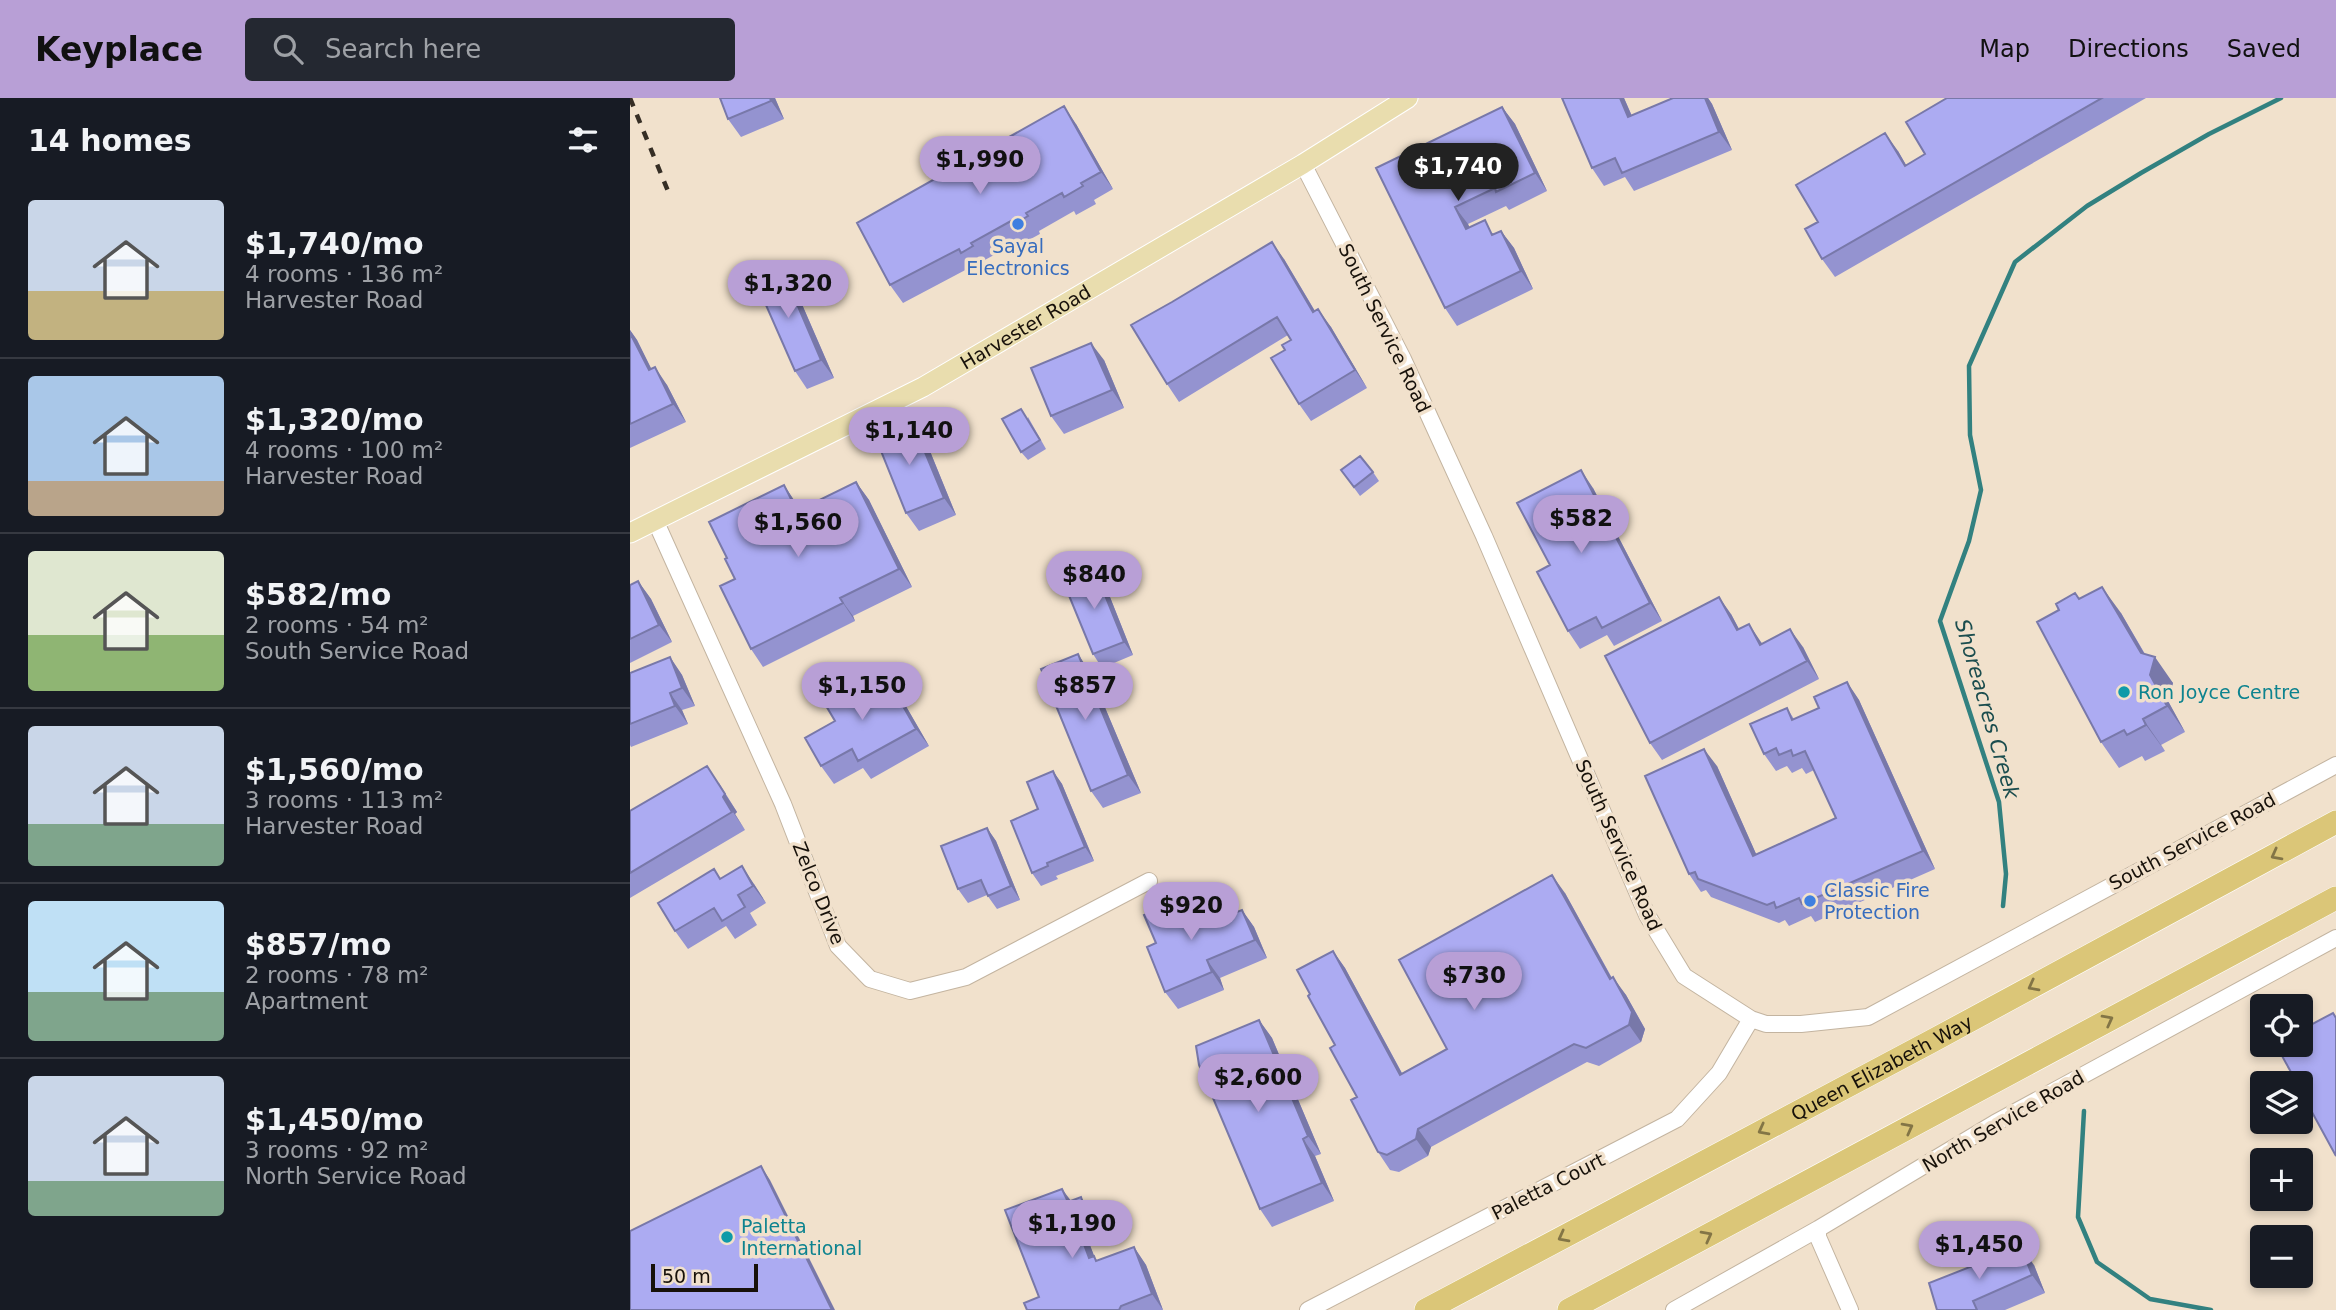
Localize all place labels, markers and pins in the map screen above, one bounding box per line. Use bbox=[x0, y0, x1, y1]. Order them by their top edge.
pin: $1,990 bbox=[923, 136, 1037, 196]
pin: $1,740 bbox=[1401, 144, 1515, 203]
marker: Sayal Electronics bbox=[1010, 216, 1026, 232]
place label: Sayal Electronics bbox=[966, 235, 1070, 279]
pin: $1,320 bbox=[731, 260, 845, 320]
pin: $1,140 bbox=[852, 408, 966, 467]
pin: $582 bbox=[1540, 496, 1622, 555]
pin: $1,560 bbox=[741, 500, 855, 559]
pin: $840 bbox=[1053, 552, 1135, 611]
pin: $1,150 bbox=[805, 662, 919, 722]
pin: $857 bbox=[1044, 662, 1126, 722]
place label: Ron Joyce Centre bbox=[2138, 681, 2300, 703]
marker: Ron Joyce Centre bbox=[2116, 684, 2132, 700]
place label: Classic Fire Protection bbox=[1824, 879, 1930, 923]
pin: $920 bbox=[1150, 882, 1232, 942]
marker: Classic Fire Protection bbox=[1802, 893, 1818, 909]
pin: $730 bbox=[1433, 953, 1515, 1012]
pin: $2,600 bbox=[1201, 1054, 1315, 1114]
pin: $1,190 bbox=[1015, 1200, 1129, 1260]
place label: Paletta International bbox=[741, 1215, 862, 1259]
pin: $1,450 bbox=[1922, 1222, 2036, 1281]
marker: Paletta International bbox=[719, 1229, 735, 1245]

